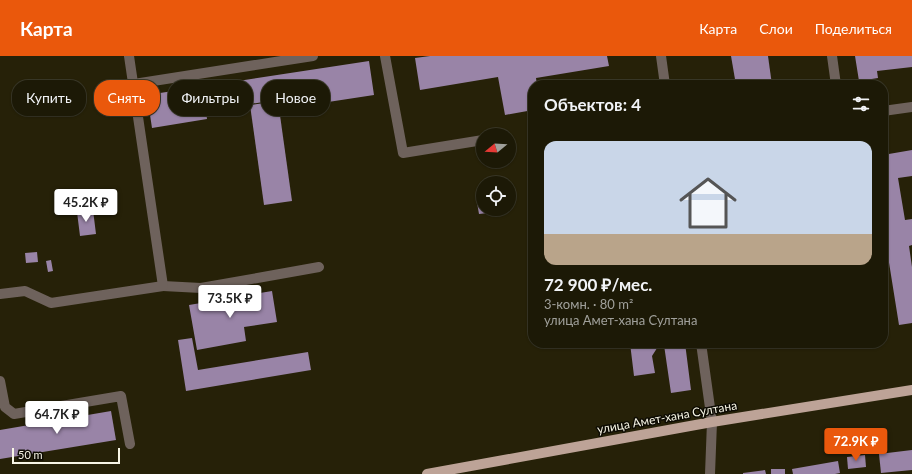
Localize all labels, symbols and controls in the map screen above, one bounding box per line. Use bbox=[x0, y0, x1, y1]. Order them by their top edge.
text: Карта bbox=[20, 17, 73, 40]
text: Карта bbox=[699, 20, 737, 37]
text: Слои bbox=[759, 20, 793, 37]
text: Поделиться bbox=[815, 20, 892, 37]
chip: Купить bbox=[12, 80, 86, 116]
chip: Снять bbox=[94, 80, 160, 116]
chip: Фильтры bbox=[168, 80, 253, 116]
chip: Новое bbox=[261, 80, 330, 116]
icon: filters bbox=[850, 93, 872, 115]
text: Объектов: 4 bbox=[544, 94, 641, 115]
north arrow bbox=[476, 128, 516, 168]
map controls bbox=[476, 128, 516, 216]
icon: home bbox=[672, 167, 744, 239]
button: locate bbox=[476, 176, 516, 216]
pin: 45.2K ₽ bbox=[49, 189, 123, 223]
text: 45.2K ₽ bbox=[63, 194, 109, 210]
text: 72 900 ₽/мес. bbox=[544, 274, 652, 295]
pin: 73.5K ₽ bbox=[193, 285, 267, 319]
text: 73.5K ₽ bbox=[207, 290, 253, 306]
text: 3-комн. · 80 m² bbox=[544, 296, 633, 312]
text: улица Амет-хана Султана bbox=[544, 312, 697, 328]
street label: улица Амет-хана Султана bbox=[596, 397, 738, 437]
pin: 64.7K ₽ bbox=[20, 401, 94, 435]
text: 64.7K ₽ bbox=[34, 406, 80, 422]
pin: 72.9K ₽ bbox=[819, 428, 893, 462]
text: 72.9K ₽ bbox=[833, 433, 879, 449]
scale bar bbox=[12, 446, 120, 465]
text: 50 m bbox=[18, 448, 43, 461]

